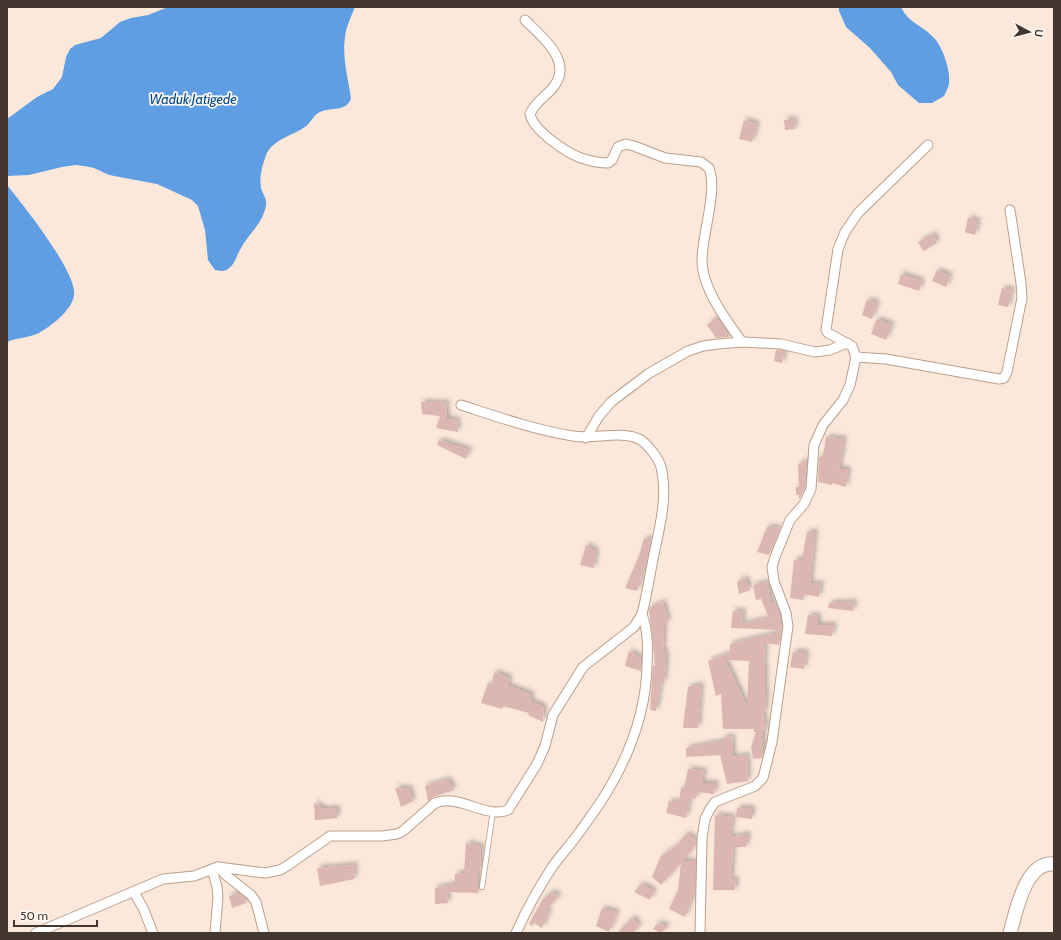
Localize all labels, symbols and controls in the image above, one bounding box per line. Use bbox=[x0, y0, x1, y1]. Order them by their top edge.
north arrow bbox=[1009, 12, 1049, 52]
text: U bbox=[1031, 28, 1046, 38]
water label: Waduk Jatigede bbox=[149, 90, 237, 108]
scale bar bbox=[14, 902, 97, 928]
text: 50 m bbox=[20, 908, 48, 923]

